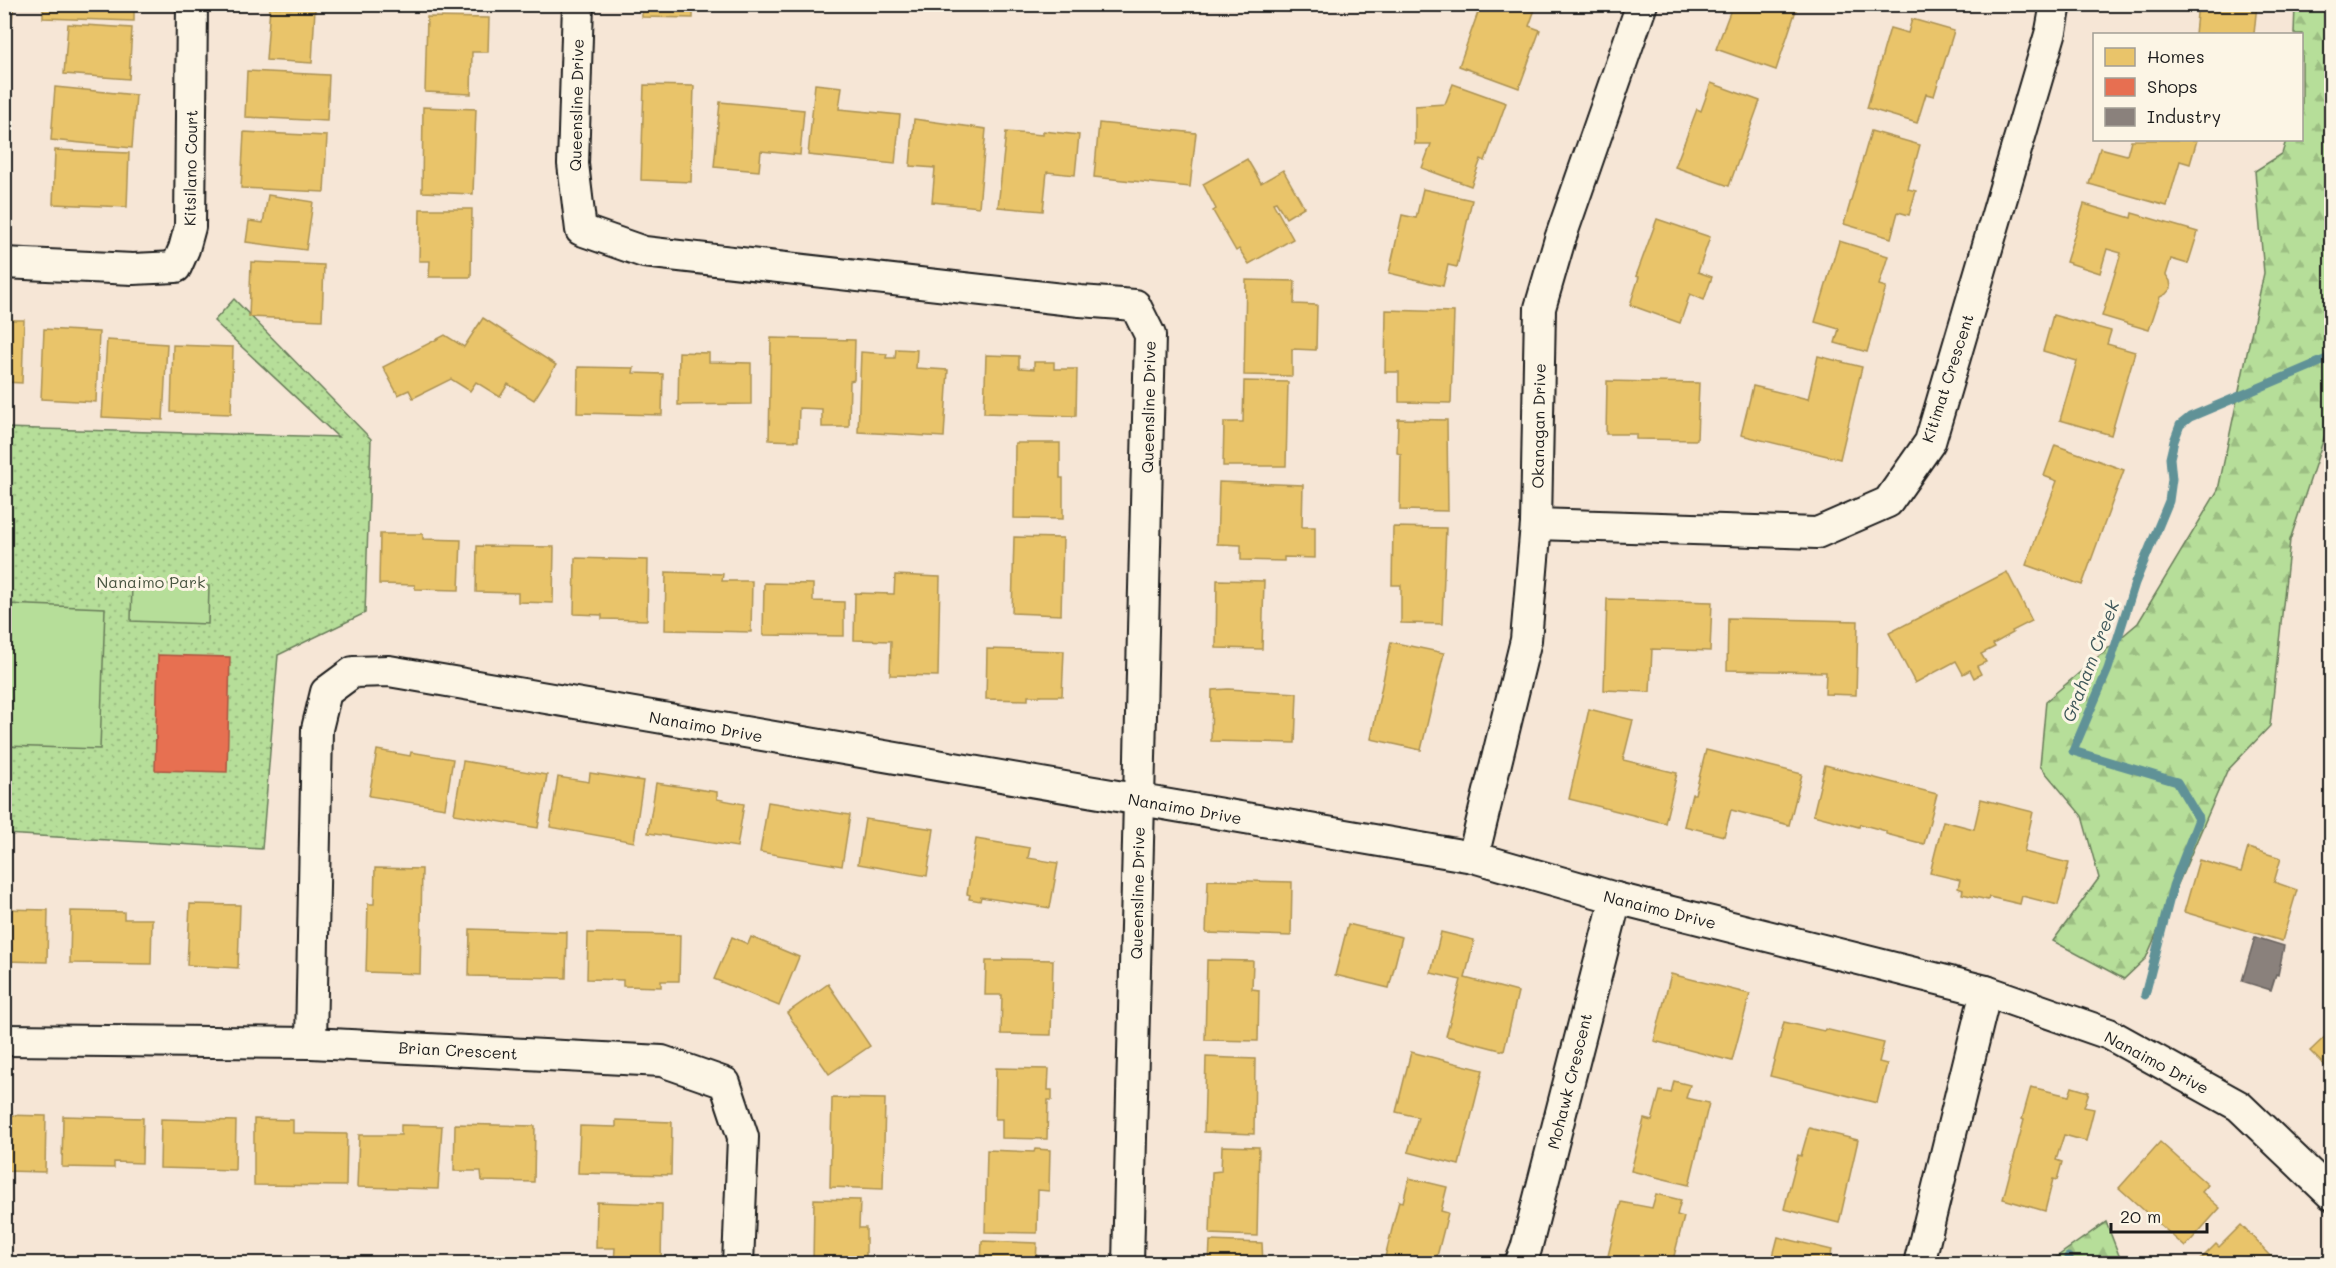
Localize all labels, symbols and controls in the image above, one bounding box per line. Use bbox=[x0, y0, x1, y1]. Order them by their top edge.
legend bbox=[2093, 33, 2303, 141]
street label: Queensline Drive bbox=[564, 38, 588, 172]
text: Homes bbox=[2147, 44, 2205, 68]
text: Shops bbox=[2147, 74, 2198, 98]
text: Industry bbox=[2147, 104, 2221, 128]
street label: Kitsilano Court bbox=[178, 110, 202, 226]
street label: Kitimat Crescent bbox=[1916, 311, 1978, 445]
street label: Queensline Drive bbox=[1136, 340, 1160, 474]
street label: Okanagan Drive bbox=[1526, 363, 1550, 489]
park label: Nanaimo Park bbox=[96, 571, 206, 592]
water label: Graham Creek bbox=[2056, 596, 2124, 725]
street label: Nanaimo Drive bbox=[647, 706, 765, 746]
street label: Nanaimo Drive bbox=[1126, 788, 1244, 828]
street label: Queensline Drive bbox=[1125, 826, 1149, 960]
street label: Nanaimo Drive bbox=[1602, 885, 1718, 933]
street label: Mohawk Crescent bbox=[1542, 1011, 1596, 1151]
street label: Nanaimo Drive bbox=[2101, 1026, 2213, 1098]
street label: Brian Crescent bbox=[398, 1036, 518, 1064]
scale bar bbox=[2111, 1196, 2207, 1234]
text: 20 m bbox=[2120, 1204, 2161, 1228]

